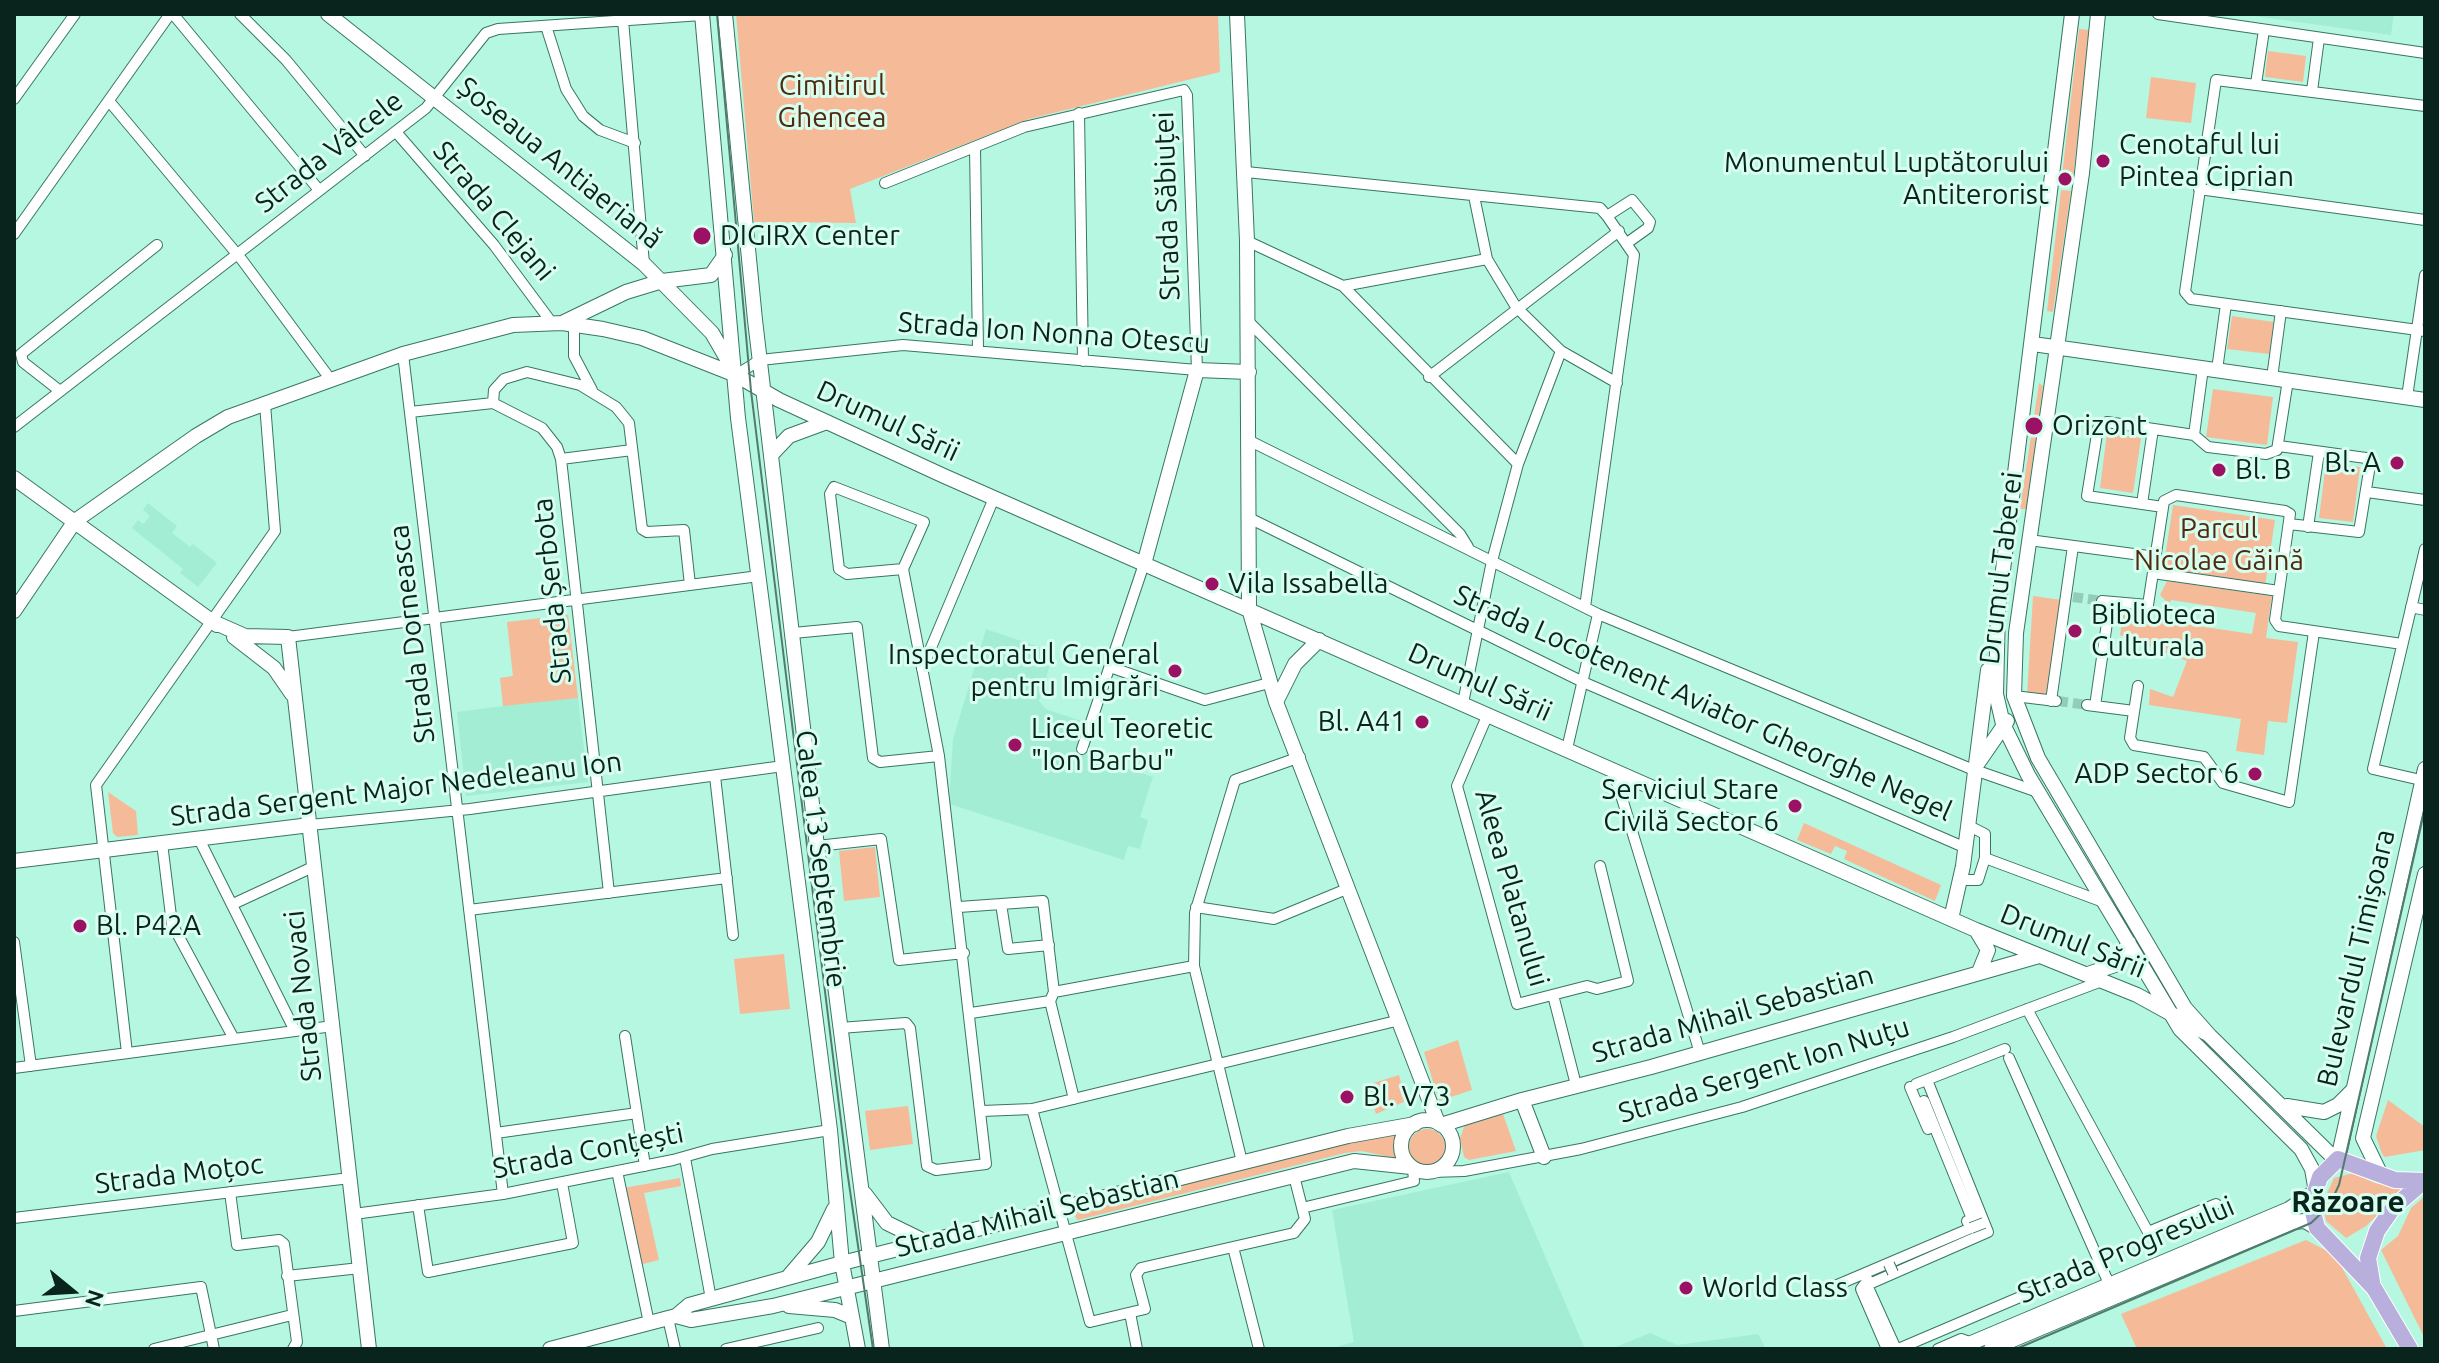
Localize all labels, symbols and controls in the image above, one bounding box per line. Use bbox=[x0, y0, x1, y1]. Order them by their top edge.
park label: Cimitirul Ghencea bbox=[778, 69, 886, 135]
street label: Șoseaua Antiaeriană bbox=[451, 70, 669, 256]
street label: Strada Vâlcele bbox=[249, 84, 409, 220]
street label: Strada Săbiuței bbox=[1147, 111, 1187, 301]
place label: Cenotaful lui Pintea Ciprian bbox=[2119, 128, 2294, 194]
street label: Strada Clejani bbox=[426, 134, 562, 288]
place label: Monumentul Luptătorului Antiterorist bbox=[1724, 146, 2049, 212]
marker: Cenotaful lui Pintea Ciprian bbox=[2094, 152, 2112, 170]
marker: Monumentul Luptătorului Antiterorist bbox=[2056, 170, 2074, 188]
place label: DIGIRX Center bbox=[720, 219, 900, 253]
marker: DIGIRX Center bbox=[691, 225, 713, 247]
street label: Strada Ion Nonna Otescu bbox=[897, 305, 1211, 361]
street label: Drumul Sării bbox=[811, 373, 965, 469]
place label: Orizont bbox=[2052, 409, 2147, 443]
marker: Orizont bbox=[2023, 415, 2045, 437]
place label: Bl. A bbox=[2324, 446, 2381, 480]
place label: Bl. B bbox=[2235, 453, 2291, 487]
marker: Bl. A bbox=[2388, 454, 2406, 472]
marker: Bl. B bbox=[2210, 461, 2228, 479]
street label: Drumul Taberei bbox=[1973, 470, 2029, 666]
street label: Strada Șerbota bbox=[526, 496, 578, 686]
park label: Parcul Nicolae Găină bbox=[2134, 512, 2304, 578]
street label: Strada Dorneasca bbox=[382, 523, 442, 745]
place label: Vila Issabella bbox=[1228, 567, 1388, 601]
marker: Vila Issabella bbox=[1203, 575, 1221, 593]
street label: Strada Locotenent Aviator Gheorghe Negel bbox=[1449, 578, 1957, 828]
place label: Biblioteca Culturala bbox=[2091, 598, 2216, 664]
marker: Biblioteca Culturala bbox=[2066, 622, 2084, 640]
street label: Drumul Sării bbox=[1403, 635, 1557, 729]
place label: Inspectoratul General pentru Imigrări bbox=[888, 638, 1159, 704]
marker: Inspectoratul General pentru Imigrări bbox=[1166, 662, 1184, 680]
place label: Bl. A41 bbox=[1318, 705, 1406, 739]
place label: Liceul Teoretic "Ion Barbu" bbox=[1031, 712, 1213, 778]
marker: Bl. A41 bbox=[1413, 713, 1431, 731]
street label: Calea 13 Septembrie bbox=[789, 728, 853, 990]
marker: Liceul Teoretic "Ion Barbu" bbox=[1006, 736, 1024, 754]
street label: Strada Sergent Major Nedeleanu Ion bbox=[168, 745, 624, 833]
place label: ADP Sector 6 bbox=[2075, 757, 2239, 791]
marker: ADP Sector 6 bbox=[2246, 765, 2264, 783]
place label: Serviciul Stare Civilă Sector 6 bbox=[1602, 773, 1779, 839]
street label: Aleea Platanului bbox=[1468, 786, 1556, 990]
marker: Serviciul Stare Civilă Sector 6 bbox=[1786, 797, 1804, 815]
street label: Bulevardul Timișoara bbox=[2310, 826, 2402, 1090]
street label: Drumul Sării bbox=[1996, 897, 2150, 985]
place label: Bl. P42A bbox=[96, 909, 201, 943]
street label: Strada Novaci bbox=[277, 909, 329, 1083]
marker: Bl. P42A bbox=[71, 917, 89, 935]
street label: Strada Mihail Sebastian bbox=[1588, 958, 1878, 1070]
street label: Strada Sergent Ion Nuțu bbox=[1614, 1010, 1914, 1130]
place label: Bl. V73 bbox=[1363, 1080, 1451, 1114]
marker: Bl. V73 bbox=[1338, 1088, 1356, 1106]
street label: Strada Conțești bbox=[490, 1116, 686, 1186]
street label: Strada Moțoc bbox=[93, 1147, 265, 1201]
street label: Strada Mihail Sebastian bbox=[892, 1161, 1182, 1265]
district label: Răzoare bbox=[2291, 1184, 2405, 1220]
street label: Strada Progresului bbox=[2013, 1189, 2239, 1311]
north arrow bbox=[32, 1251, 112, 1331]
place label: World Class bbox=[1702, 1271, 1848, 1305]
marker: World Class bbox=[1677, 1279, 1695, 1297]
text: N bbox=[81, 1287, 110, 1310]

